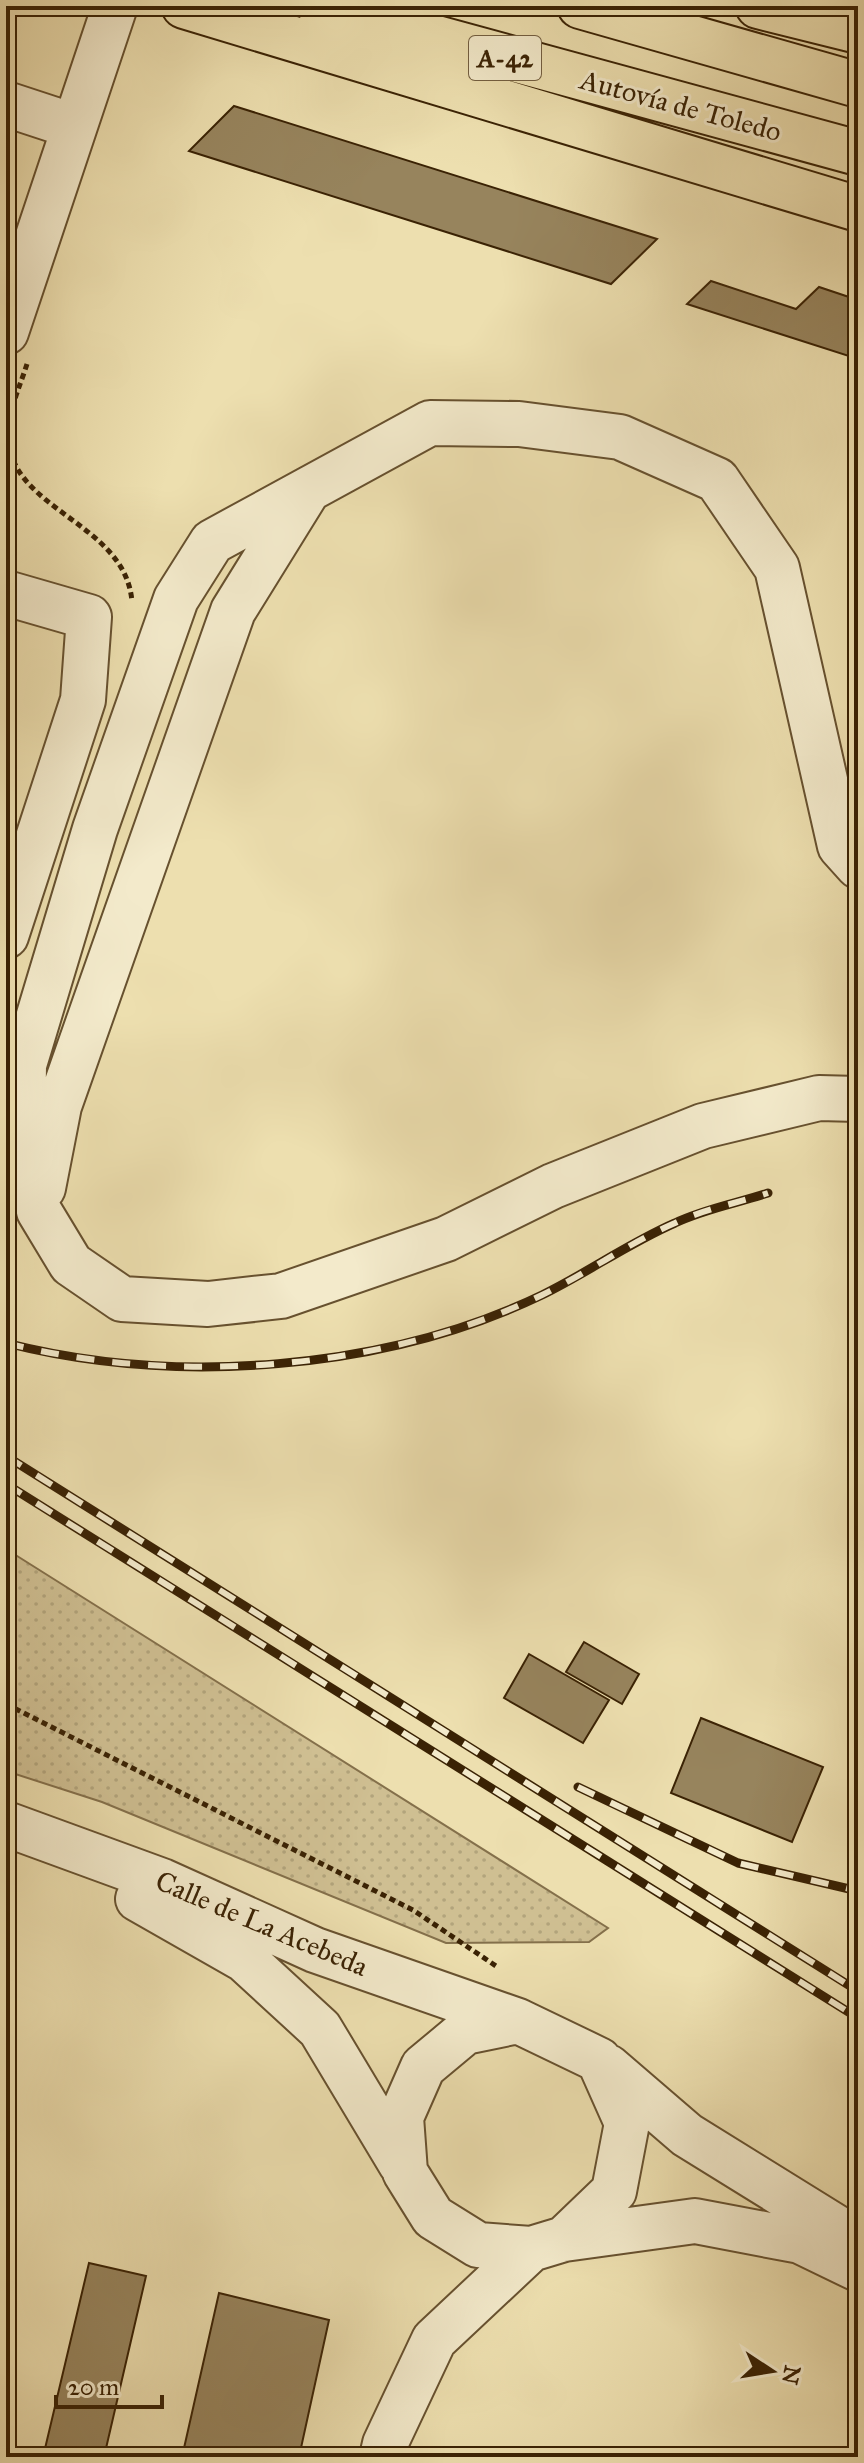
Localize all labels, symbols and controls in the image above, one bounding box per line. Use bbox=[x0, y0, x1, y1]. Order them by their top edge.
road number: A-42 bbox=[469, 36, 541, 80]
street label: Autovía de Toledo bbox=[575, 62, 785, 149]
street label: Calle de La Acebeda bbox=[150, 1863, 373, 1984]
north arrow bbox=[732, 2331, 812, 2411]
scale bar bbox=[56, 2359, 162, 2409]
text: N bbox=[776, 2363, 806, 2387]
text: 20 m bbox=[68, 2372, 119, 2402]

